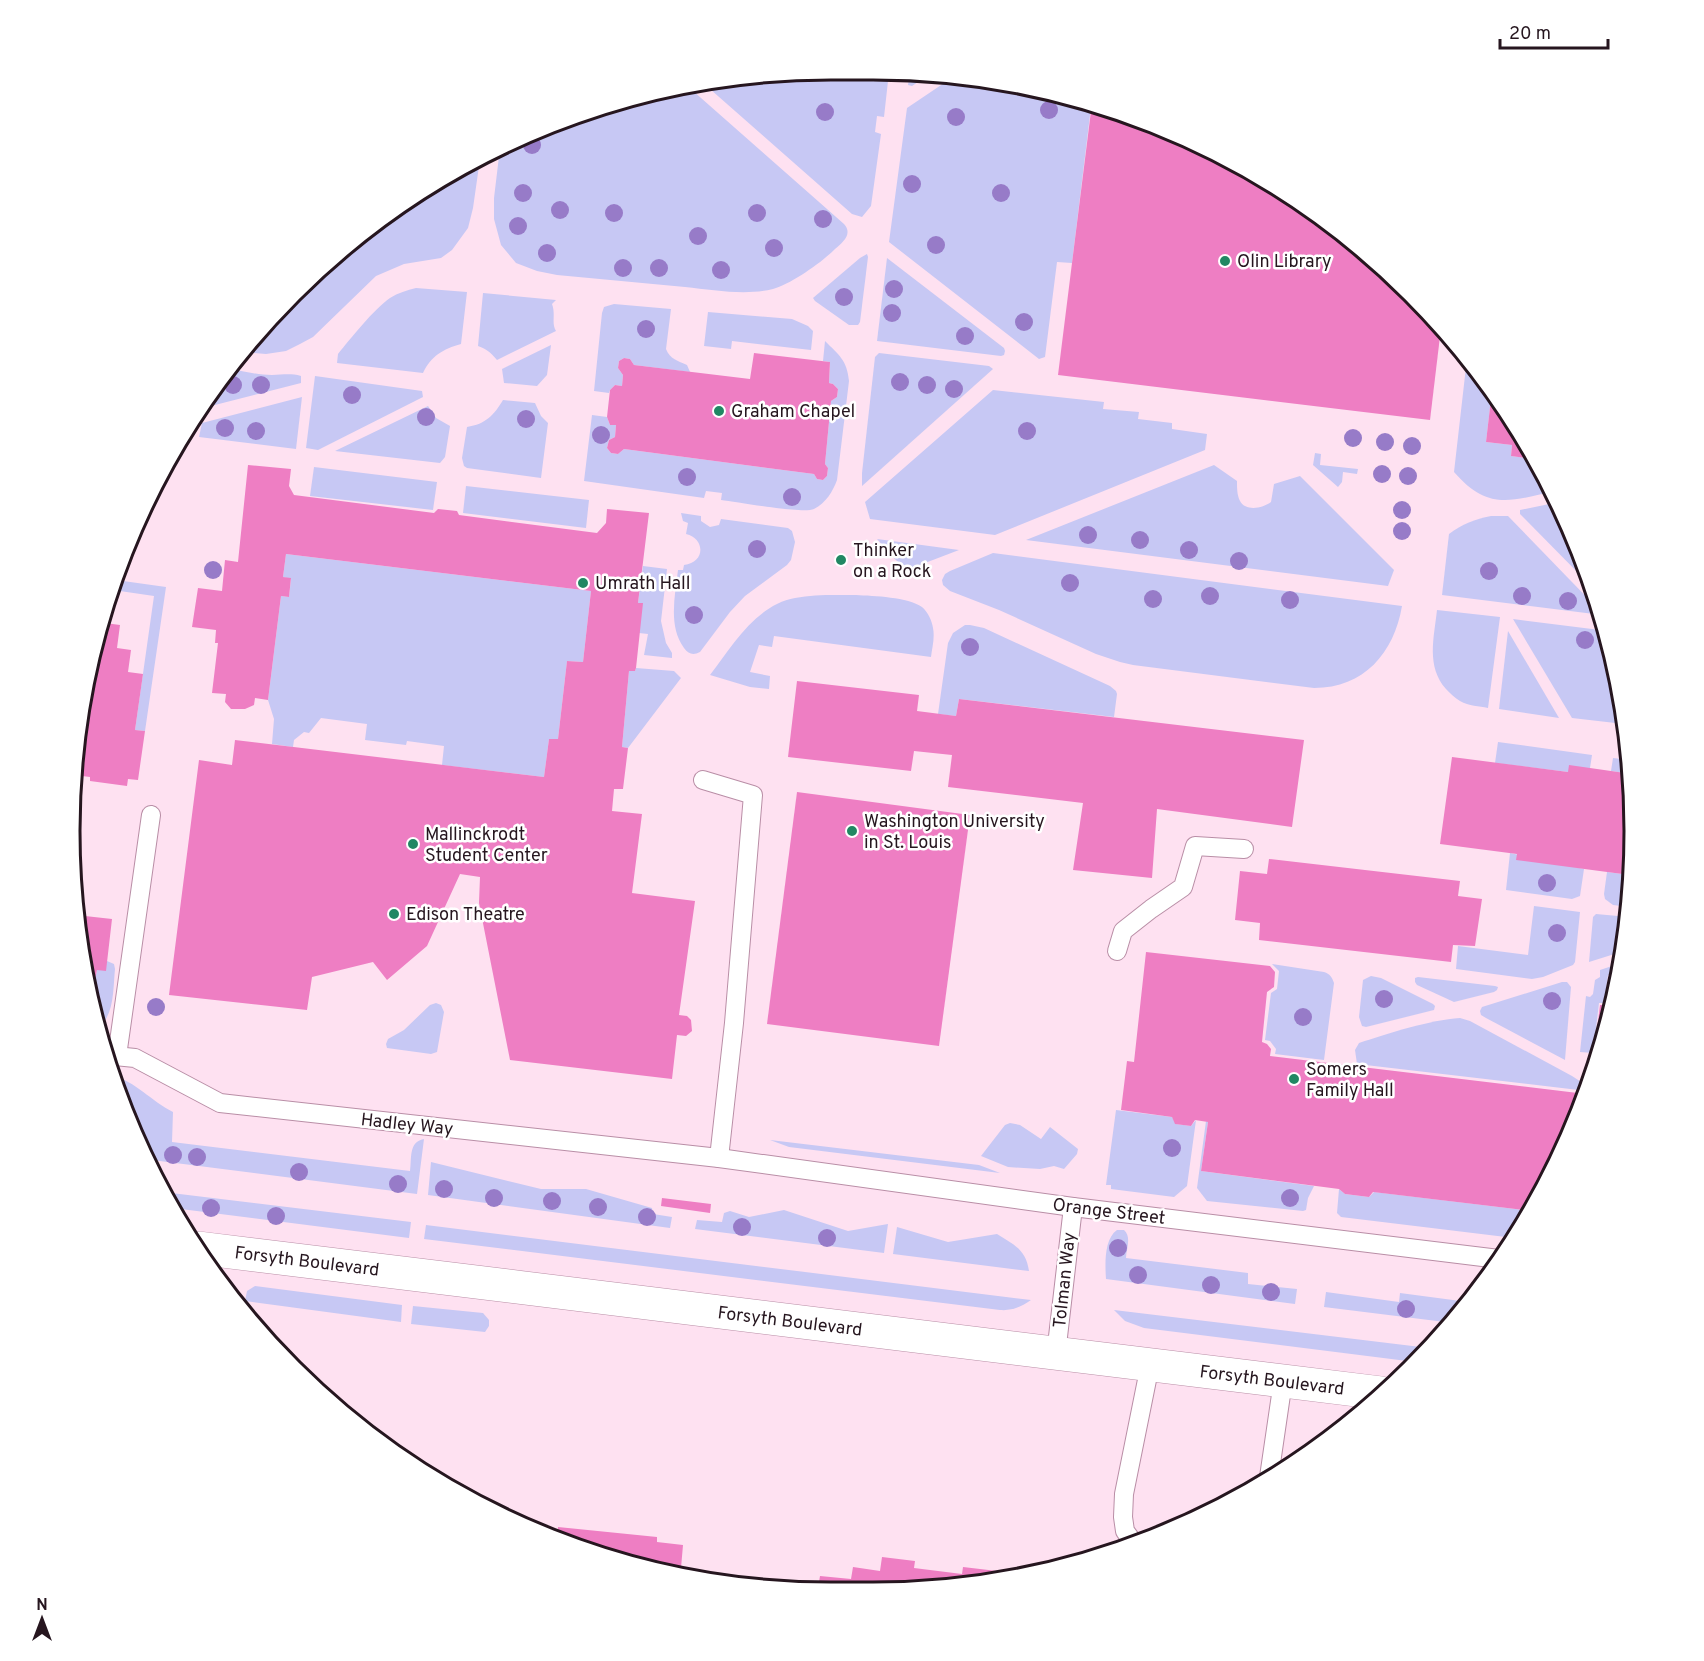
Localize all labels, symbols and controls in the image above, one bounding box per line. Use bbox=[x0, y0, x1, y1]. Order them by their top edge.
scale bar bbox=[1500, 12, 1608, 50]
text: 20 m bbox=[1509, 23, 1551, 46]
place label: Olin Library bbox=[1237, 251, 1331, 274]
marker: Olin Library bbox=[1218, 254, 1232, 268]
place label: Graham Chapel bbox=[731, 401, 855, 424]
marker: Graham Chapel bbox=[712, 404, 726, 418]
place label: Thinker on a Rock bbox=[853, 540, 931, 584]
marker: Thinker on a Rock bbox=[834, 553, 848, 567]
place label: Umrath Hall bbox=[595, 573, 691, 596]
marker: Umrath Hall bbox=[576, 576, 590, 590]
place label: Washington University in St. Louis bbox=[864, 811, 1045, 855]
place label: Mallinckrodt Student Center bbox=[425, 824, 548, 868]
marker: Washington University in St. Louis bbox=[845, 824, 859, 838]
marker: Mallinckrodt Student Center bbox=[406, 837, 420, 851]
place label: Edison Theatre bbox=[406, 904, 525, 927]
marker: Edison Theatre bbox=[387, 907, 401, 921]
place label: Somers Family Hall bbox=[1306, 1059, 1394, 1103]
marker: Somers Family Hall bbox=[1287, 1072, 1301, 1086]
street label: Hadley Way bbox=[359, 1109, 454, 1142]
street label: Orange Street bbox=[1051, 1194, 1167, 1231]
street label: Tolman Way bbox=[1049, 1231, 1082, 1329]
street label: Forsyth Boulevard bbox=[233, 1242, 380, 1283]
street label: Forsyth Boulevard bbox=[716, 1302, 863, 1343]
street label: Forsyth Boulevard bbox=[1198, 1361, 1345, 1402]
north arrow bbox=[12, 1589, 72, 1649]
text: N bbox=[36, 1596, 48, 1616]

